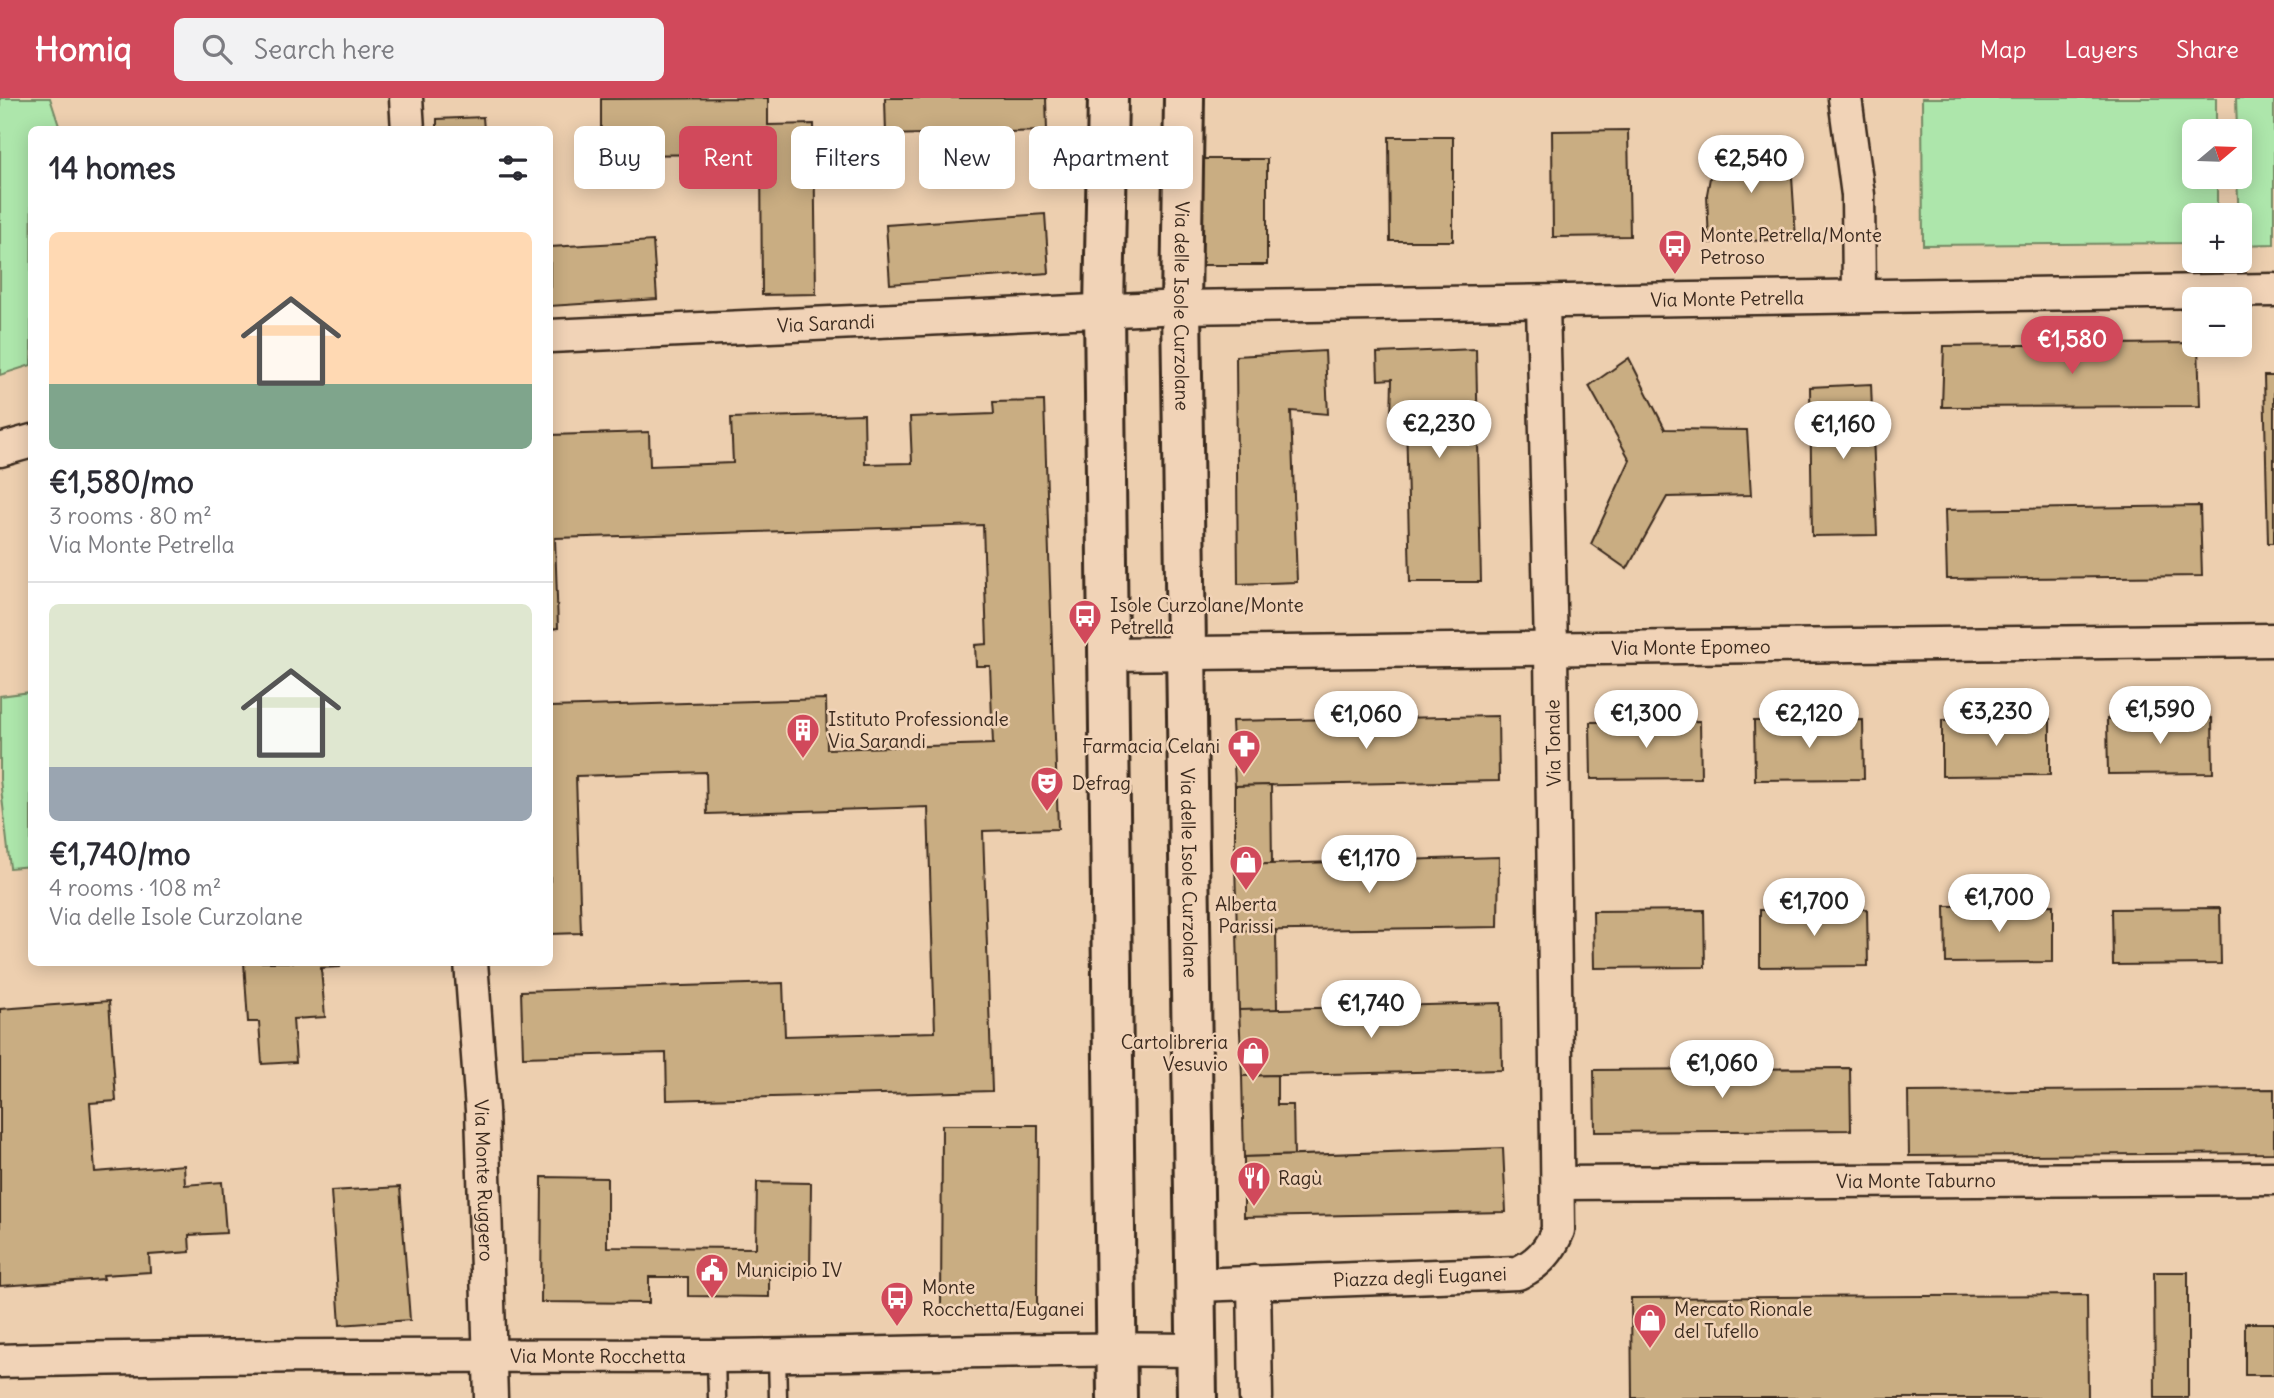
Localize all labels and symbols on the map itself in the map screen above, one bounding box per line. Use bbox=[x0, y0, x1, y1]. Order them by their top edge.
north arrow bbox=[2182, 119, 2252, 189]
pin: €2,540 bbox=[1694, 136, 1808, 195]
street label: Via delle Isole Curzolane bbox=[1169, 201, 1195, 411]
place label: Monte Petrella/Monte Petroso bbox=[1700, 223, 1882, 269]
bus stop icon: Monte Petrella/Monte Petroso bbox=[1656, 227, 1694, 276]
street label: Via Monte Petrella bbox=[1650, 285, 1804, 312]
street label: Via Sarandi bbox=[776, 309, 875, 338]
pin: €1,580 bbox=[2015, 316, 2129, 376]
pin: €2,230 bbox=[1382, 400, 1496, 460]
pin: €1,160 bbox=[1786, 402, 1900, 461]
place label: Isole Curzolane/Monte Petrella bbox=[1110, 593, 1304, 639]
bus stop icon: Isole Curzolane/Monte Petrella bbox=[1066, 597, 1104, 646]
street label: Via Monte Epomeo bbox=[1611, 634, 1771, 660]
pin: €1,590 bbox=[2103, 686, 2217, 746]
pin: €3,230 bbox=[1939, 688, 2053, 748]
pin: €1,300 bbox=[1589, 690, 1703, 750]
pin: €2,120 bbox=[1752, 690, 1866, 750]
pin: €1,060 bbox=[1309, 692, 1423, 751]
street label: Via Tonale bbox=[1540, 699, 1566, 787]
place label: Istituto Professionale Via Sarandi bbox=[828, 707, 1009, 753]
building icon: Istituto Professionale Via Sarandi bbox=[784, 711, 822, 760]
pharmacy icon: Farmacia Celani bbox=[1225, 727, 1263, 776]
place label: Farmacia Celani bbox=[1082, 734, 1220, 758]
theatre icon: Defrag bbox=[1028, 764, 1066, 813]
street label: Via delle Isole Curzolane bbox=[1176, 768, 1203, 978]
place label: Defrag bbox=[1072, 771, 1131, 795]
pin: €1,170 bbox=[1312, 836, 1426, 895]
shop icon: Alberta Parissi bbox=[1227, 843, 1265, 892]
pin: €1,700 bbox=[1942, 874, 2056, 934]
pin: €1,700 bbox=[1757, 878, 1871, 938]
place label: Alberta Parissi bbox=[1215, 892, 1277, 938]
pin: €1,740 bbox=[1314, 981, 1428, 1040]
place label: Cartolibreria Vesuvio bbox=[1121, 1030, 1228, 1076]
shop icon: Cartolibreria Vesuvio bbox=[1234, 1034, 1272, 1083]
pin: €1,060 bbox=[1665, 1040, 1779, 1100]
street label: Via Monte Ruggero bbox=[469, 1099, 499, 1262]
restaurant icon: Ragù bbox=[1235, 1159, 1273, 1208]
place label: Ragù bbox=[1278, 1166, 1322, 1190]
street label: Via Monte Taburno bbox=[1836, 1168, 1996, 1193]
public building icon: Municipio IV bbox=[693, 1251, 731, 1300]
place label: Municipio IV bbox=[736, 1258, 842, 1282]
street label: Piazza degli Euganei bbox=[1333, 1261, 1507, 1292]
place label: Monte Rocchetta/Euganei bbox=[922, 1275, 1084, 1321]
bus stop icon: Monte Rocchetta/Euganei bbox=[878, 1279, 916, 1328]
place label: Mercato Rionale del Tufello bbox=[1674, 1297, 1812, 1343]
shop icon: Mercato Rionale del Tufello bbox=[1631, 1301, 1669, 1350]
street label: Via Monte Rocchetta bbox=[510, 1344, 686, 1368]

